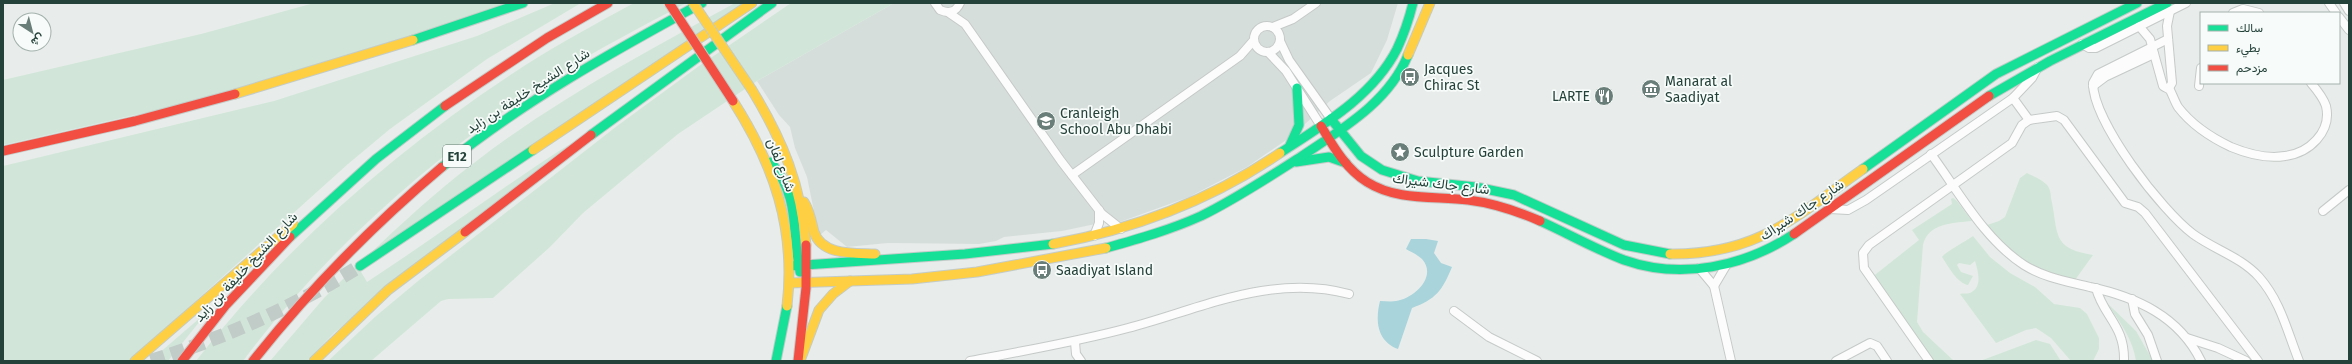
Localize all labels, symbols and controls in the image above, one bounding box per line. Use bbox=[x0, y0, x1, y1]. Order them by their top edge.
north arrow bbox=[12, 12, 52, 52]
legend bbox=[2200, 12, 2340, 84]
text: سالك bbox=[2236, 21, 2263, 35]
text: ش bbox=[28, 31, 47, 49]
text: بطيء bbox=[2236, 41, 2260, 58]
street label: شارع الشيخ خليفة بن زايد bbox=[463, 45, 594, 139]
place label: Jacques Chirac St bbox=[1424, 61, 1480, 94]
text: مزدحم bbox=[2236, 61, 2267, 76]
bus stop icon: Jacques Chirac St bbox=[1399, 66, 1421, 88]
place label: Manarat al Saadiyat bbox=[1665, 73, 1732, 106]
museum icon: Manarat al Saadiyat bbox=[1640, 78, 1662, 100]
restaurant icon: LARTE bbox=[1593, 85, 1615, 107]
place label: LARTE bbox=[1552, 88, 1590, 105]
place label: Cranleigh School Abu Dhabi bbox=[1060, 105, 1172, 138]
school or university icon: Cranleigh School Abu Dhabi bbox=[1035, 110, 1057, 132]
street label: شارع لفان bbox=[761, 136, 799, 195]
place icon: Sculpture Garden bbox=[1389, 141, 1411, 163]
place label: Sculpture Garden bbox=[1414, 144, 1524, 161]
road number: E12 bbox=[443, 145, 471, 167]
street label: شارع جاك شيراك bbox=[1391, 170, 1490, 200]
street label: شارع جاك شيراك bbox=[1757, 176, 1848, 246]
street label: شارع الشيخ خليفة بن زايد bbox=[191, 209, 303, 327]
bus stop icon: Saadiyat Island bbox=[1031, 259, 1053, 281]
place label: Saadiyat Island bbox=[1056, 262, 1153, 279]

